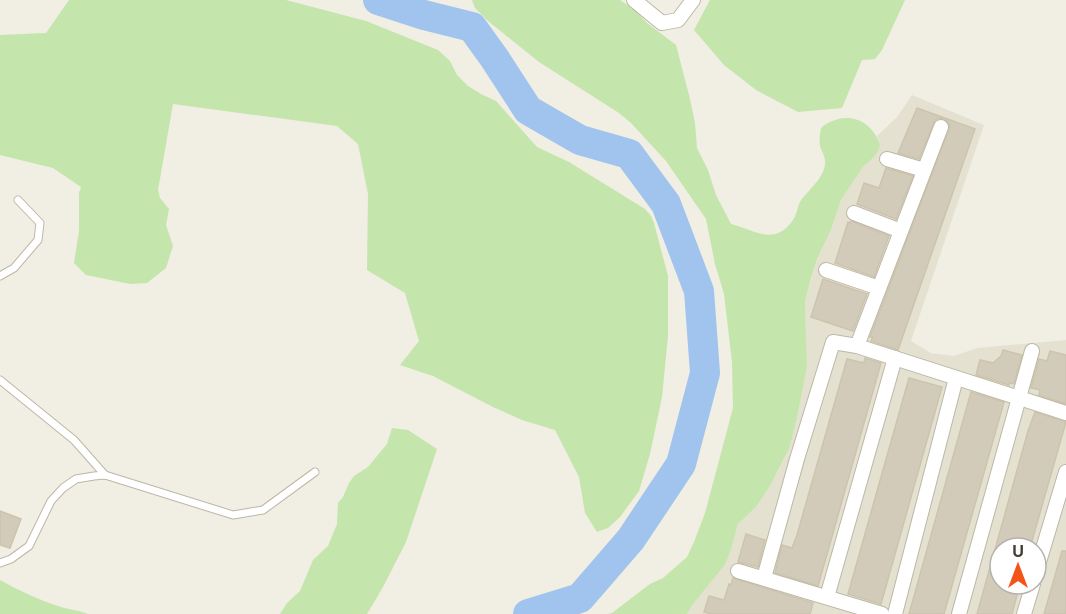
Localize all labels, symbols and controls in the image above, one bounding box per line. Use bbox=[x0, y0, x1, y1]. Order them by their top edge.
north arrow bbox=[988, 536, 1048, 596]
text: U bbox=[1012, 541, 1024, 561]

